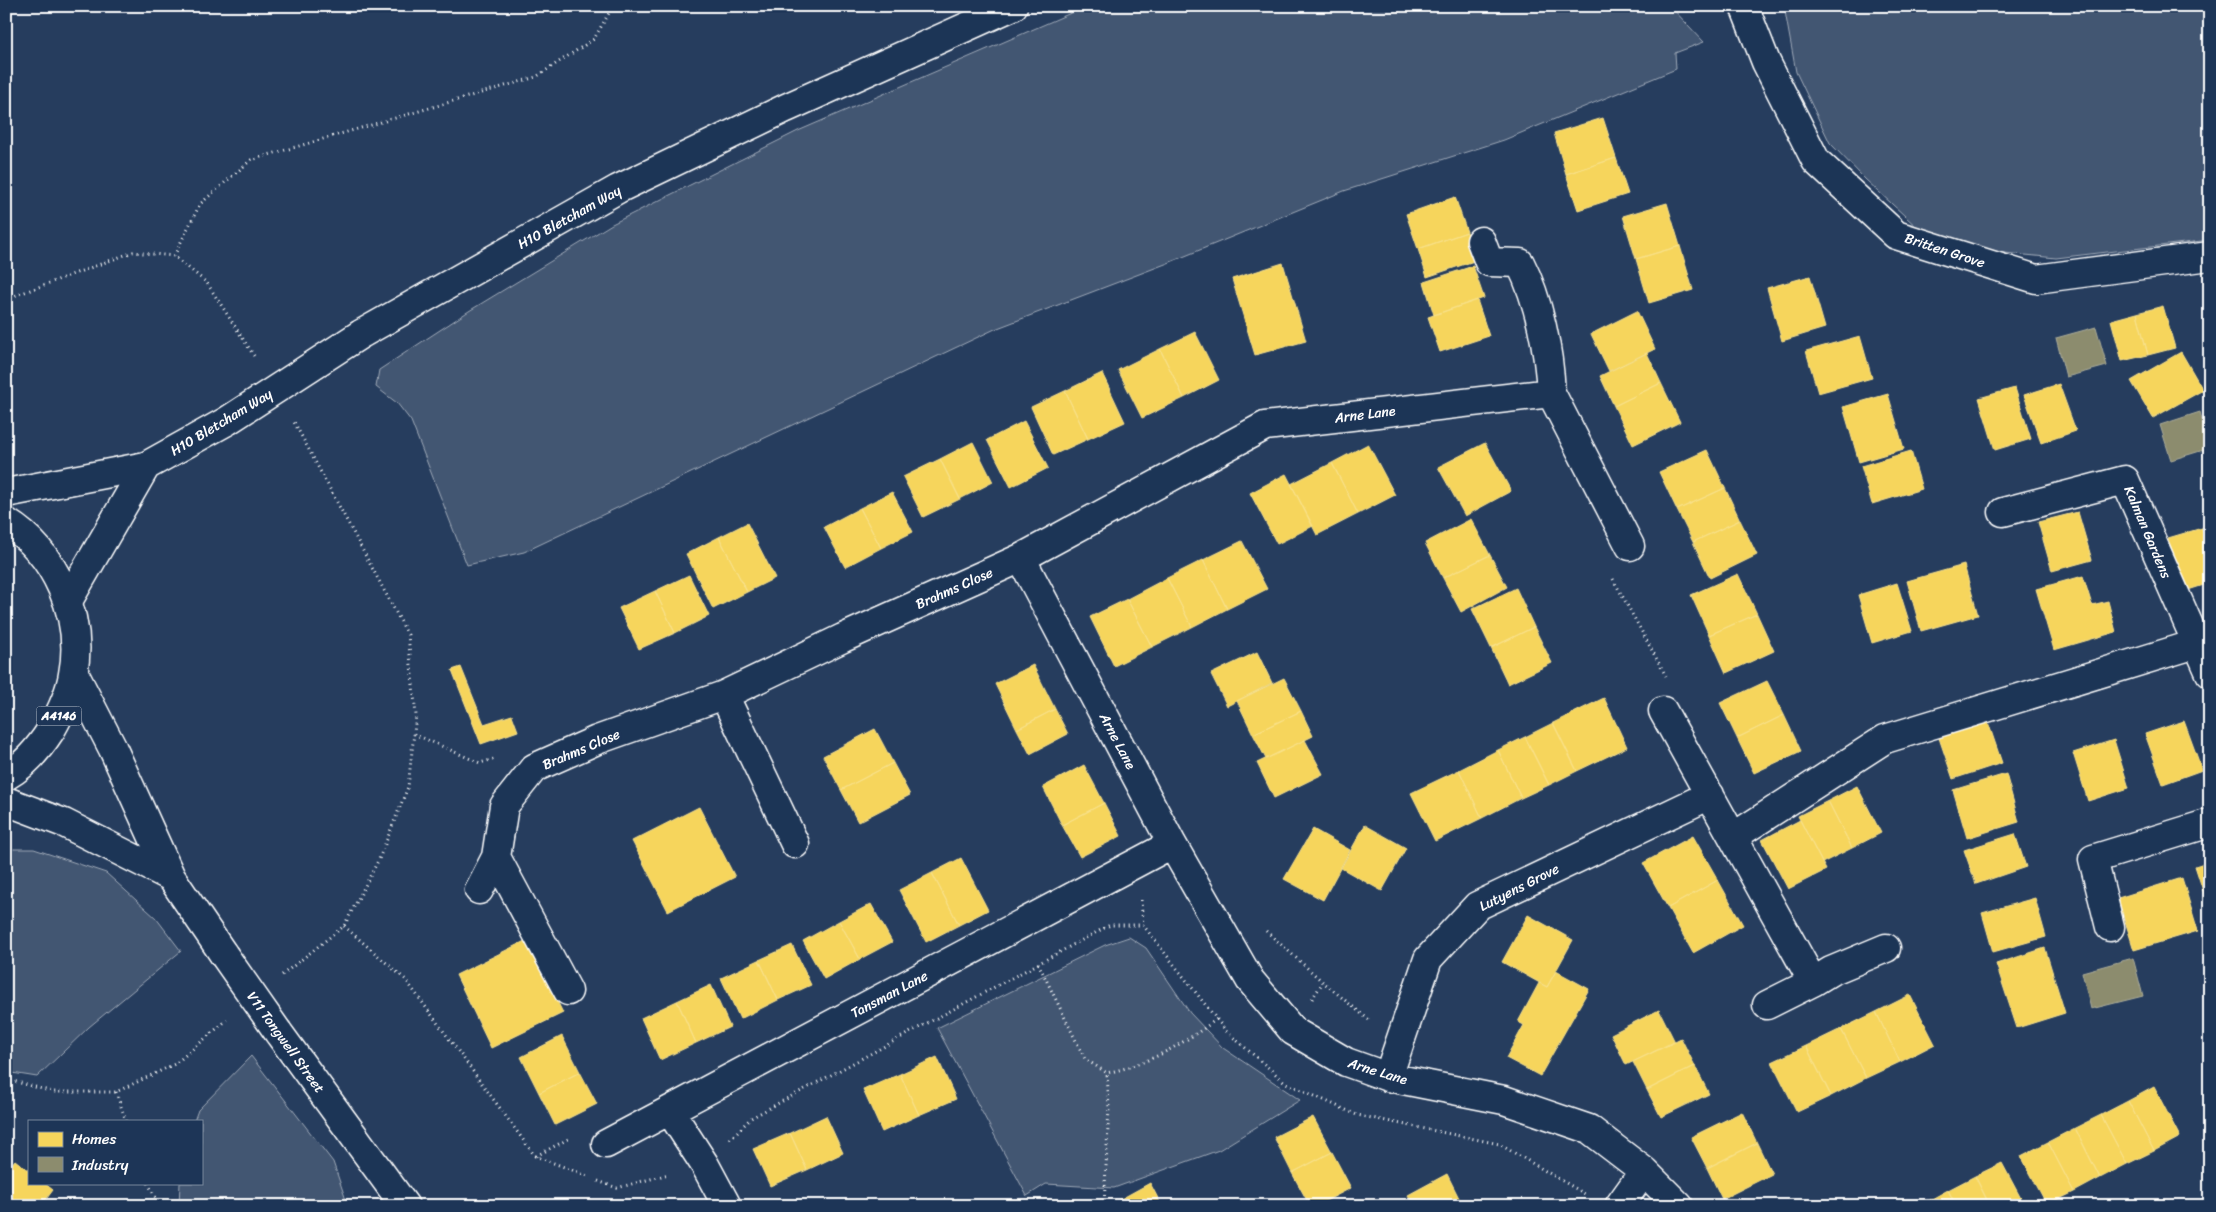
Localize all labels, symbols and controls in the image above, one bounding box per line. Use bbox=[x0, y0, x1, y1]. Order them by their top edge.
street label: H10 Bletcham Way bbox=[513, 178, 626, 256]
street label: Britten Grove bbox=[1901, 226, 1988, 275]
street label: H10 Bletcham Way bbox=[165, 382, 278, 463]
street label: Arne Lane bbox=[1332, 398, 1397, 431]
street label: Kalman Gardens bbox=[2117, 482, 2179, 583]
street label: Brahms Close bbox=[911, 560, 997, 617]
road number: A4146 bbox=[36, 706, 82, 726]
street label: Arne Lane bbox=[1092, 707, 1143, 774]
street label: Brahms Close bbox=[538, 722, 624, 777]
street label: Lutyens Grove bbox=[1475, 856, 1564, 918]
street label: Tansman Lane bbox=[846, 964, 933, 1025]
street label: V11 Tongwell Street bbox=[240, 986, 331, 1099]
street label: Arne Lane bbox=[1344, 1050, 1411, 1092]
legend bbox=[28, 1120, 202, 1184]
text: Homes bbox=[72, 1126, 116, 1152]
text: Industry bbox=[71, 1152, 129, 1178]

